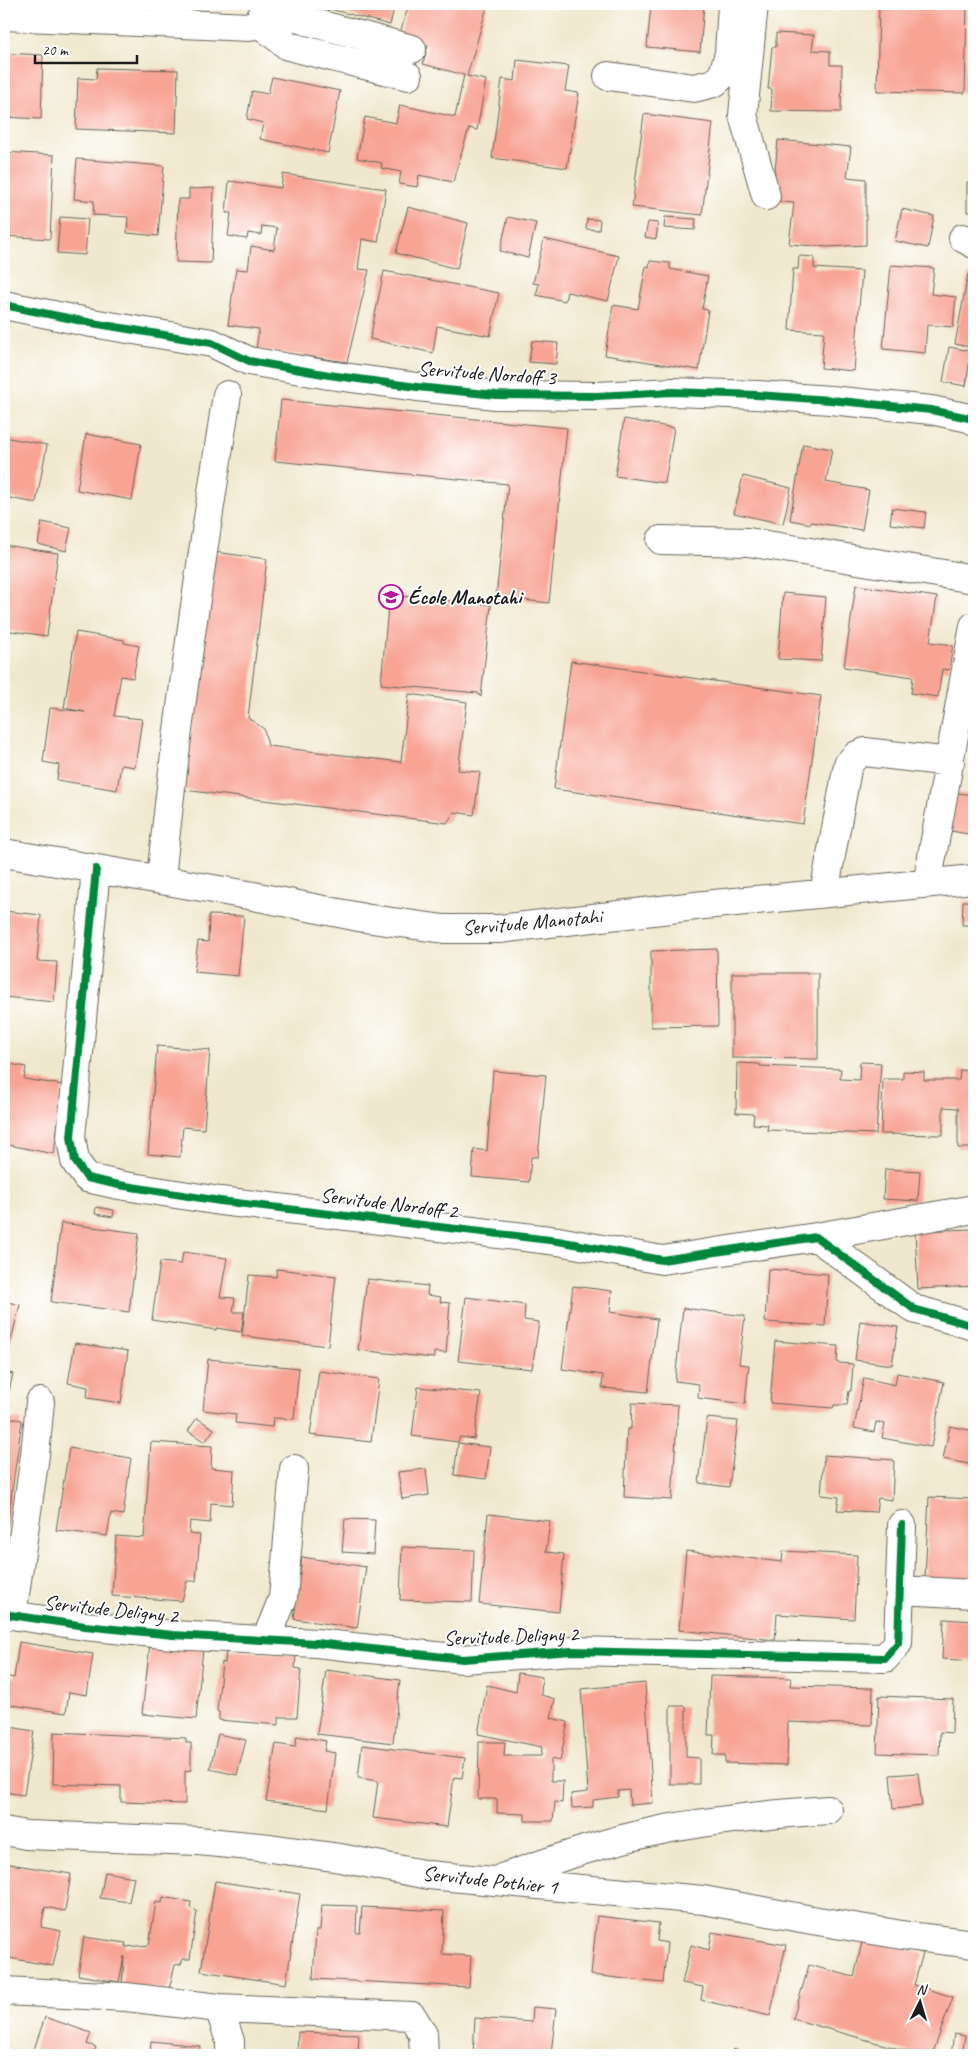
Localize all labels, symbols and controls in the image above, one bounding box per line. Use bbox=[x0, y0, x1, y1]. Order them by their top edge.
scale bar bbox=[35, 32, 138, 64]
text: 20 m bbox=[42, 41, 69, 60]
street label: Servitude Nordoff 3 bbox=[417, 355, 558, 391]
school or university icon: École Manotahi bbox=[378, 584, 404, 610]
place label: École Manotahi bbox=[408, 584, 524, 610]
street label: Servitude Manotahi bbox=[461, 903, 606, 941]
street label: Servitude Nordoff 2 bbox=[319, 1182, 461, 1225]
street label: Servitude Deligny 2 bbox=[43, 1589, 181, 1629]
street label: Servitude Deligny 2 bbox=[443, 1621, 580, 1651]
street label: Servitude Pothier 1 bbox=[421, 1860, 560, 1900]
north arrow bbox=[896, 1976, 946, 2026]
text: N bbox=[916, 1981, 928, 1999]

